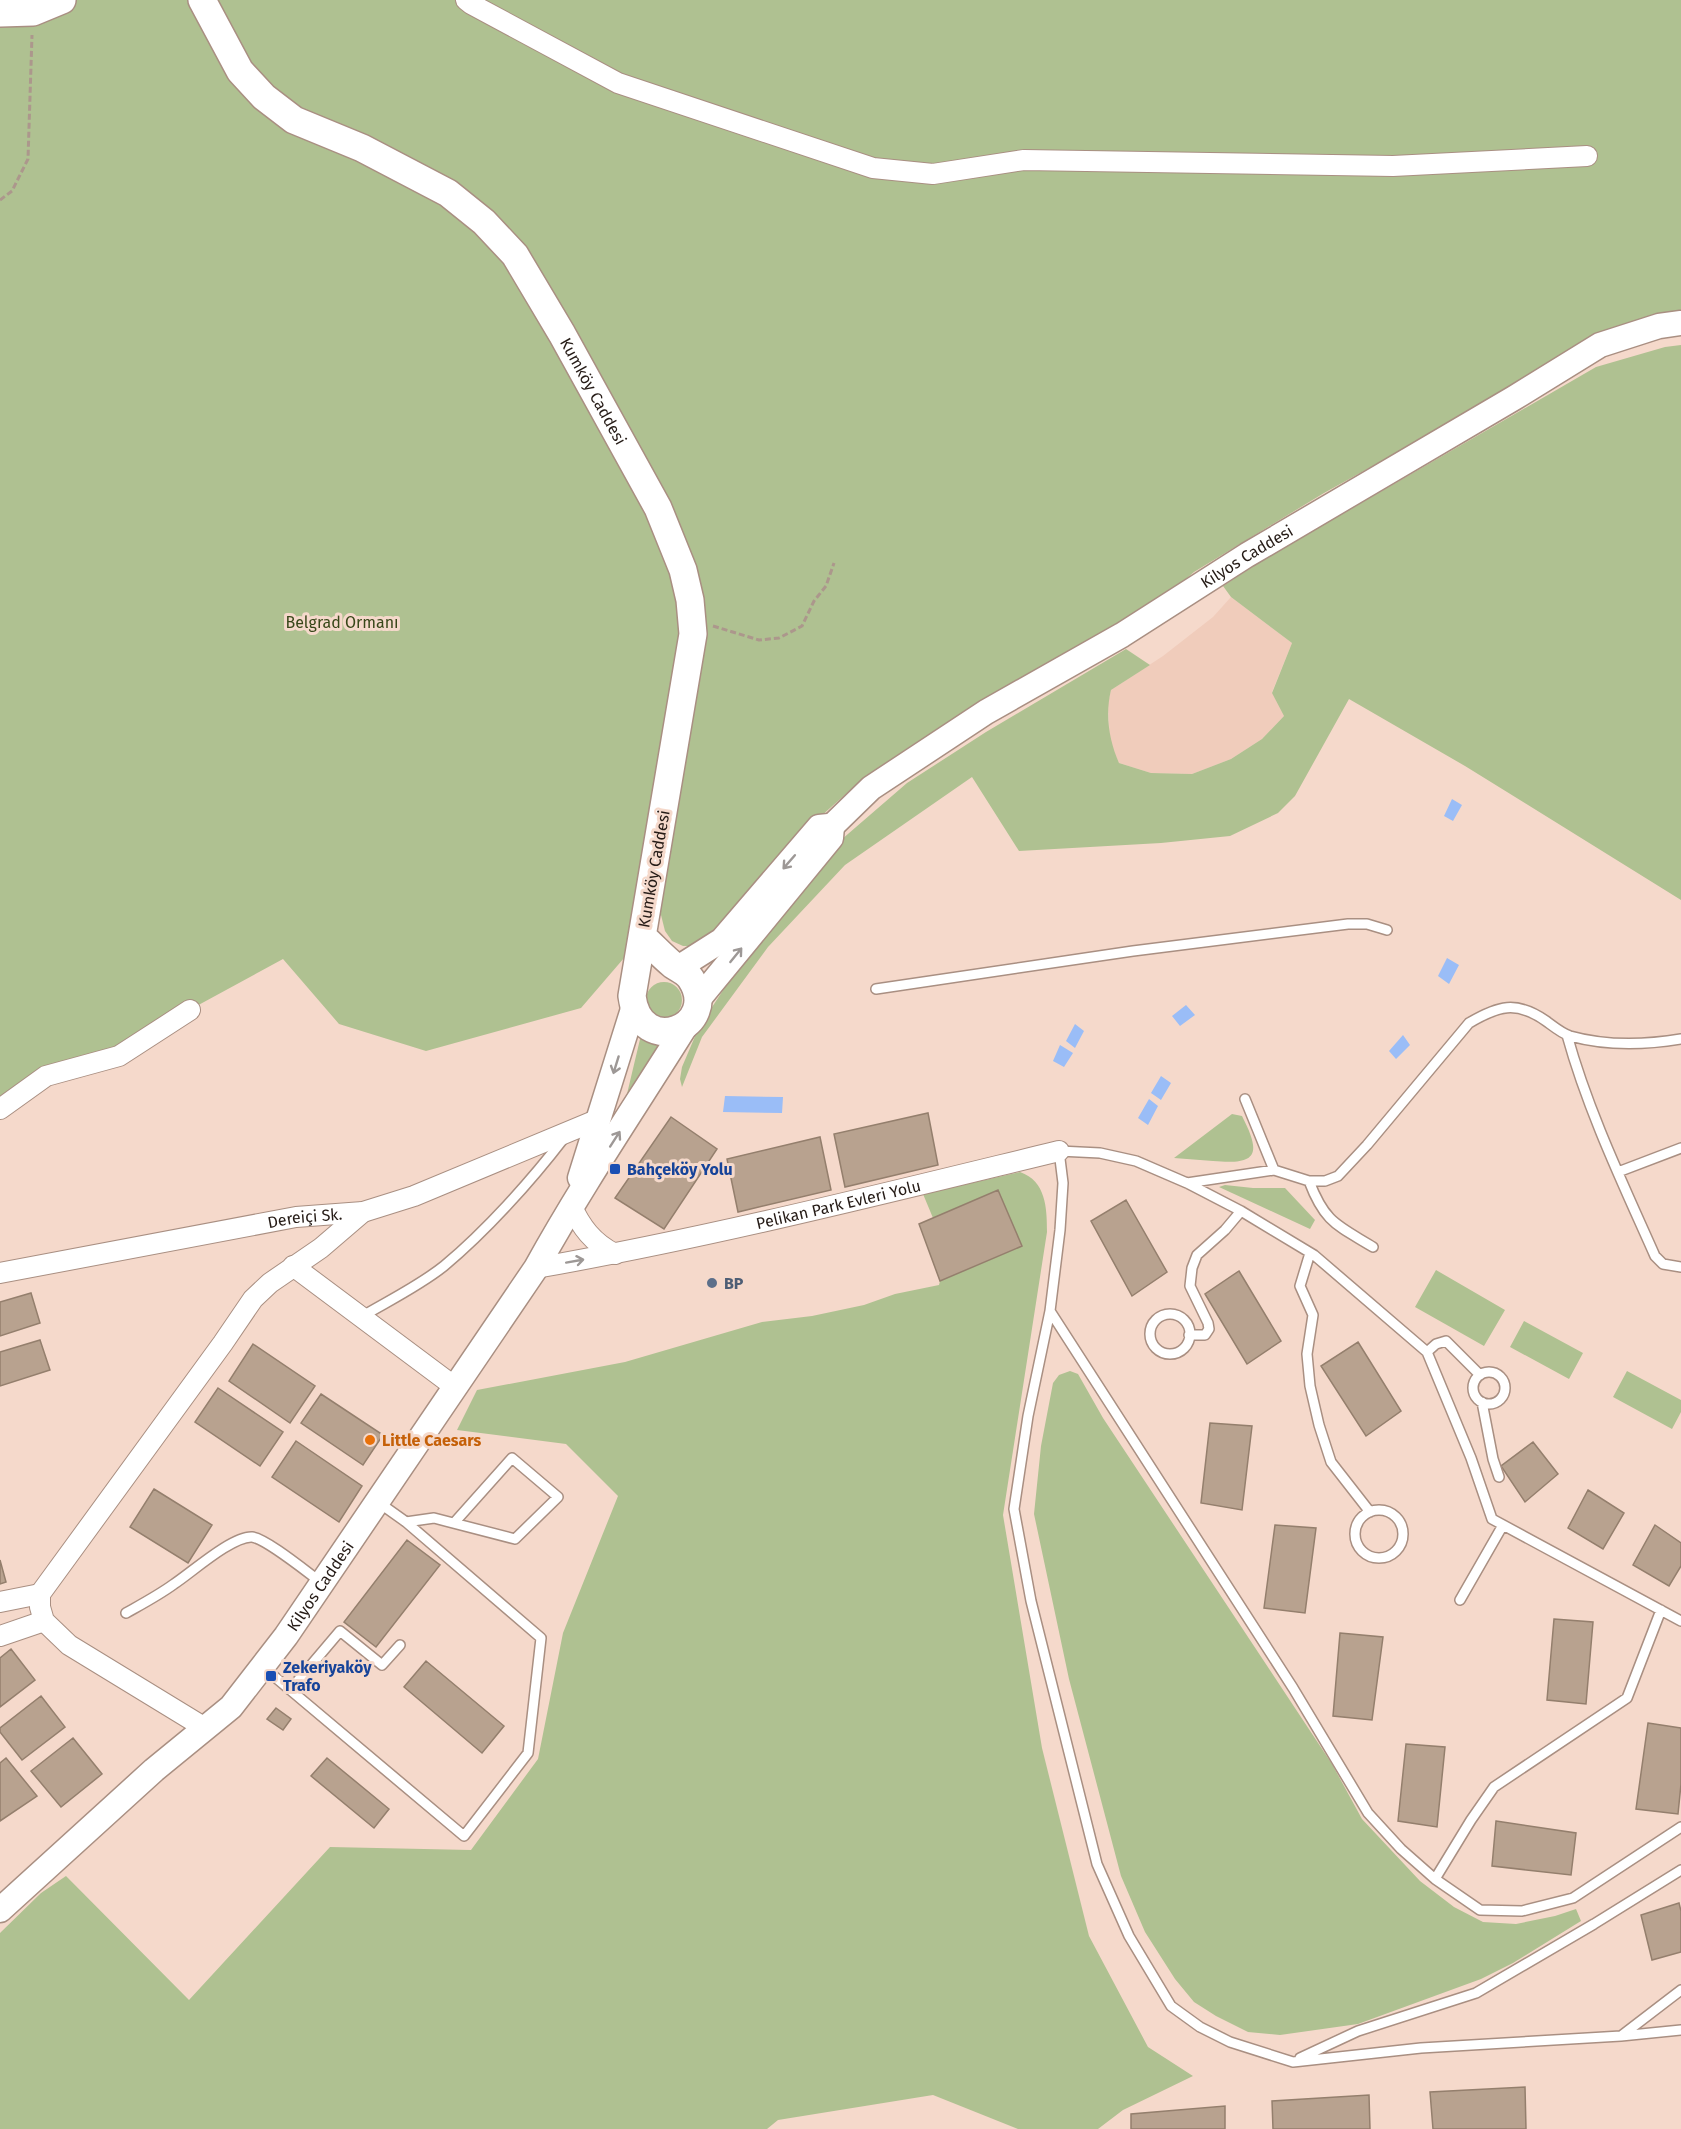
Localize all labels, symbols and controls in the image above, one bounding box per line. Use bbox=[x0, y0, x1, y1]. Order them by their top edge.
street label: Kumköy Caddesi bbox=[556, 334, 631, 448]
street label: Kilyos Caddesi bbox=[1197, 521, 1296, 592]
park label: Belgrad Ormanı bbox=[285, 613, 399, 632]
street label: Kumköy Caddesi bbox=[634, 809, 674, 929]
one-way arrow bbox=[782, 854, 796, 869]
one-way arrow bbox=[729, 947, 742, 963]
one-way arrow bbox=[610, 1055, 621, 1074]
one-way arrow bbox=[609, 1131, 621, 1148]
place label: Bahçeköy Yolu bbox=[627, 1160, 733, 1180]
marker: Bahçeköy Yolu bbox=[608, 1162, 622, 1176]
street label: Pelikan Park Evleri Yolu bbox=[754, 1176, 923, 1233]
street label: Dereiçi Sk. bbox=[266, 1204, 343, 1232]
one-way arrow bbox=[565, 1255, 585, 1266]
place label: BP bbox=[724, 1274, 744, 1293]
marker: BP bbox=[705, 1276, 719, 1290]
place label: Little Caesars bbox=[382, 1431, 481, 1450]
marker: Little Caesars bbox=[363, 1433, 377, 1447]
street label: Kilyos Caddesi bbox=[283, 1537, 357, 1635]
place label: Zekeriyaköy Trafo bbox=[283, 1658, 372, 1695]
marker: Zekeriyaköy Trafo bbox=[264, 1669, 278, 1683]

